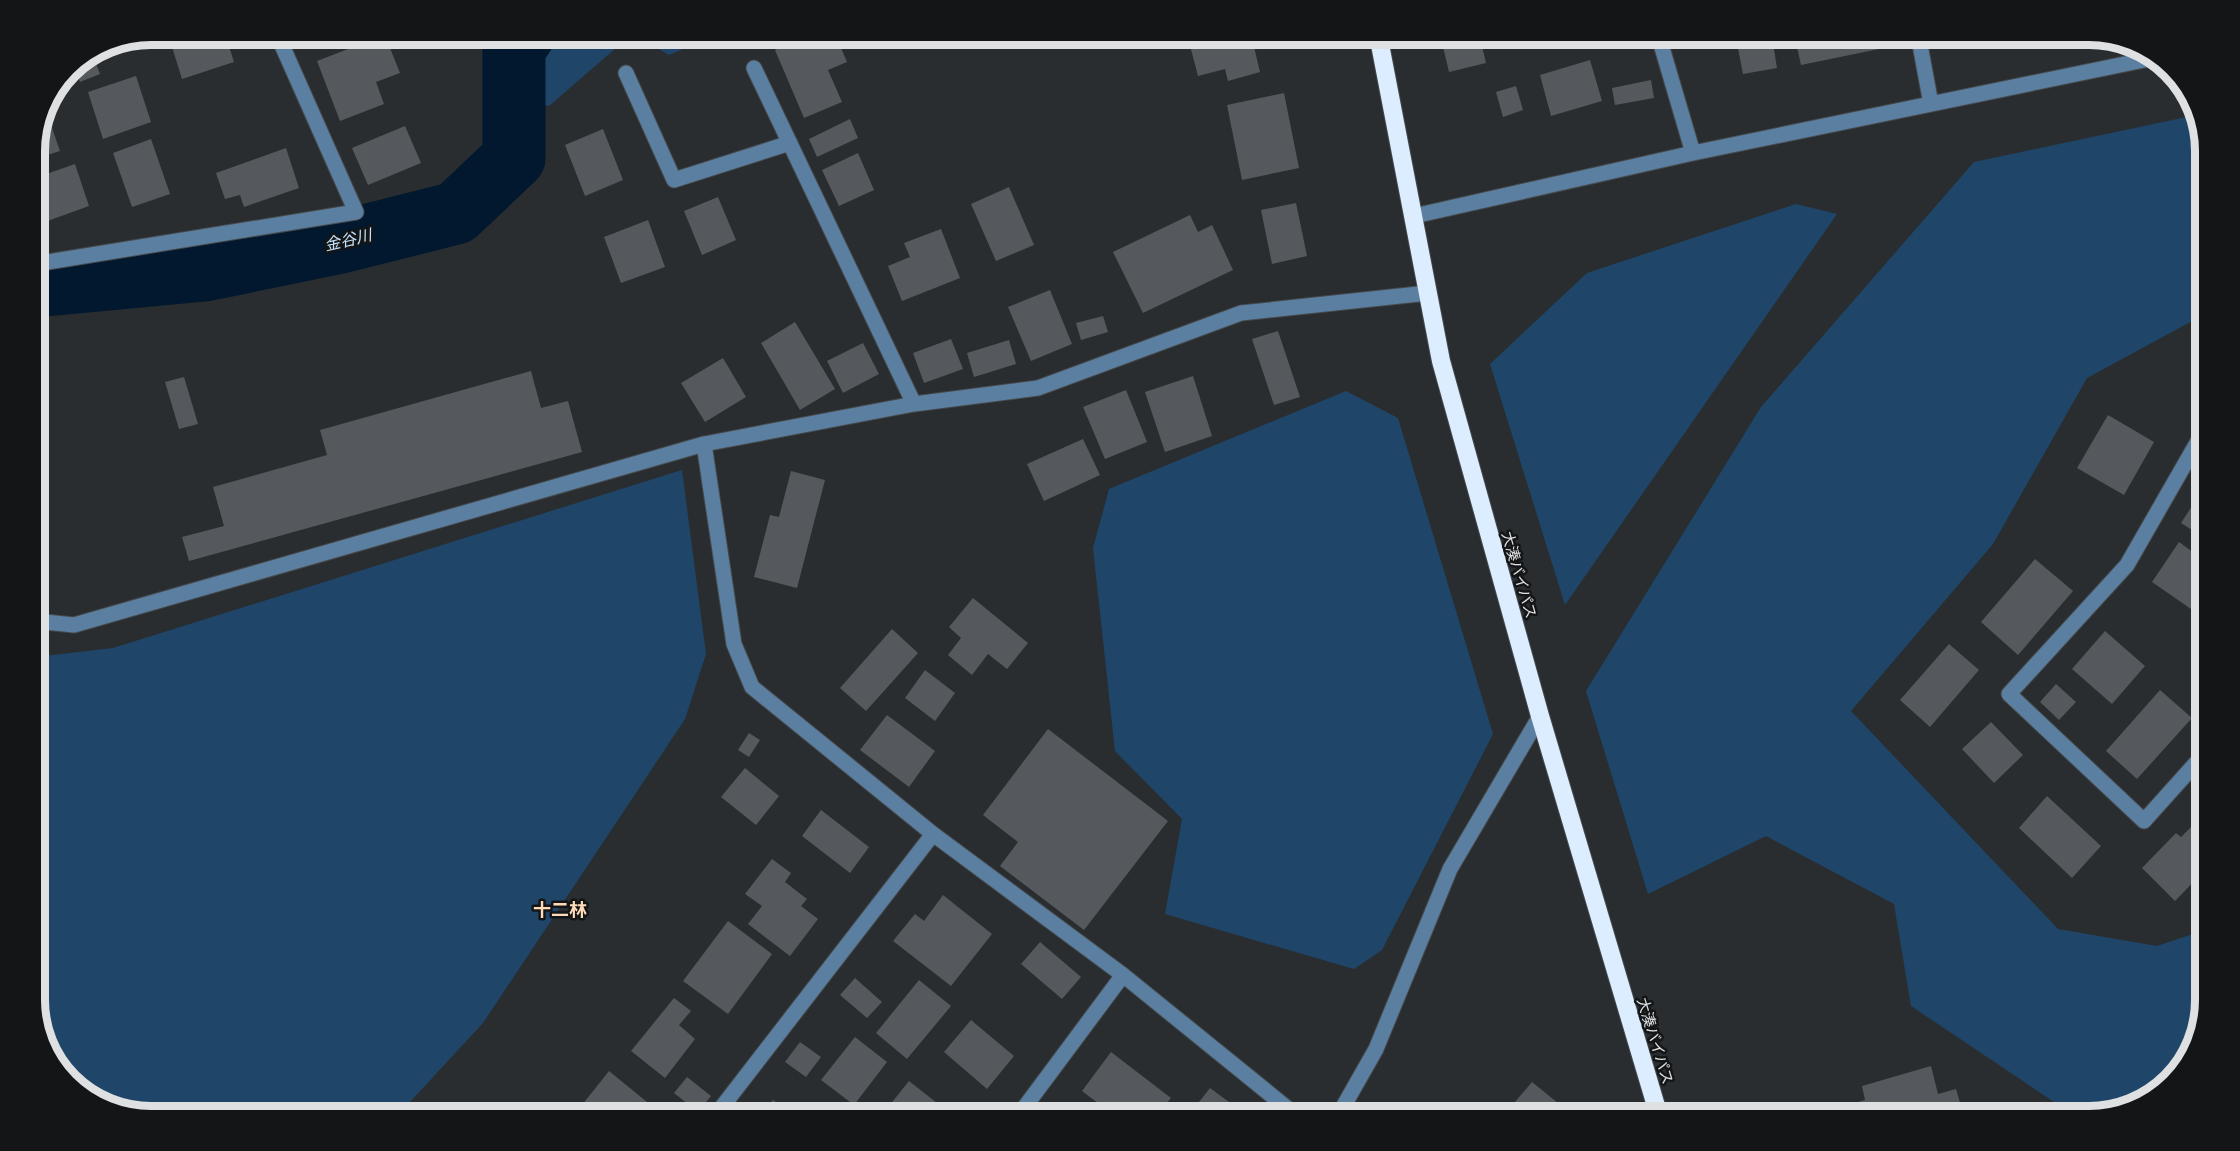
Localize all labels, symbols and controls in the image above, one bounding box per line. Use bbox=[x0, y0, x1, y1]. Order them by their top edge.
water label: 金谷川 bbox=[322, 225, 375, 255]
street label: 大湊バイパス bbox=[1498, 529, 1540, 621]
district label: 十二林 bbox=[533, 899, 587, 921]
street label: 大湊バイパス bbox=[1633, 995, 1677, 1087]

